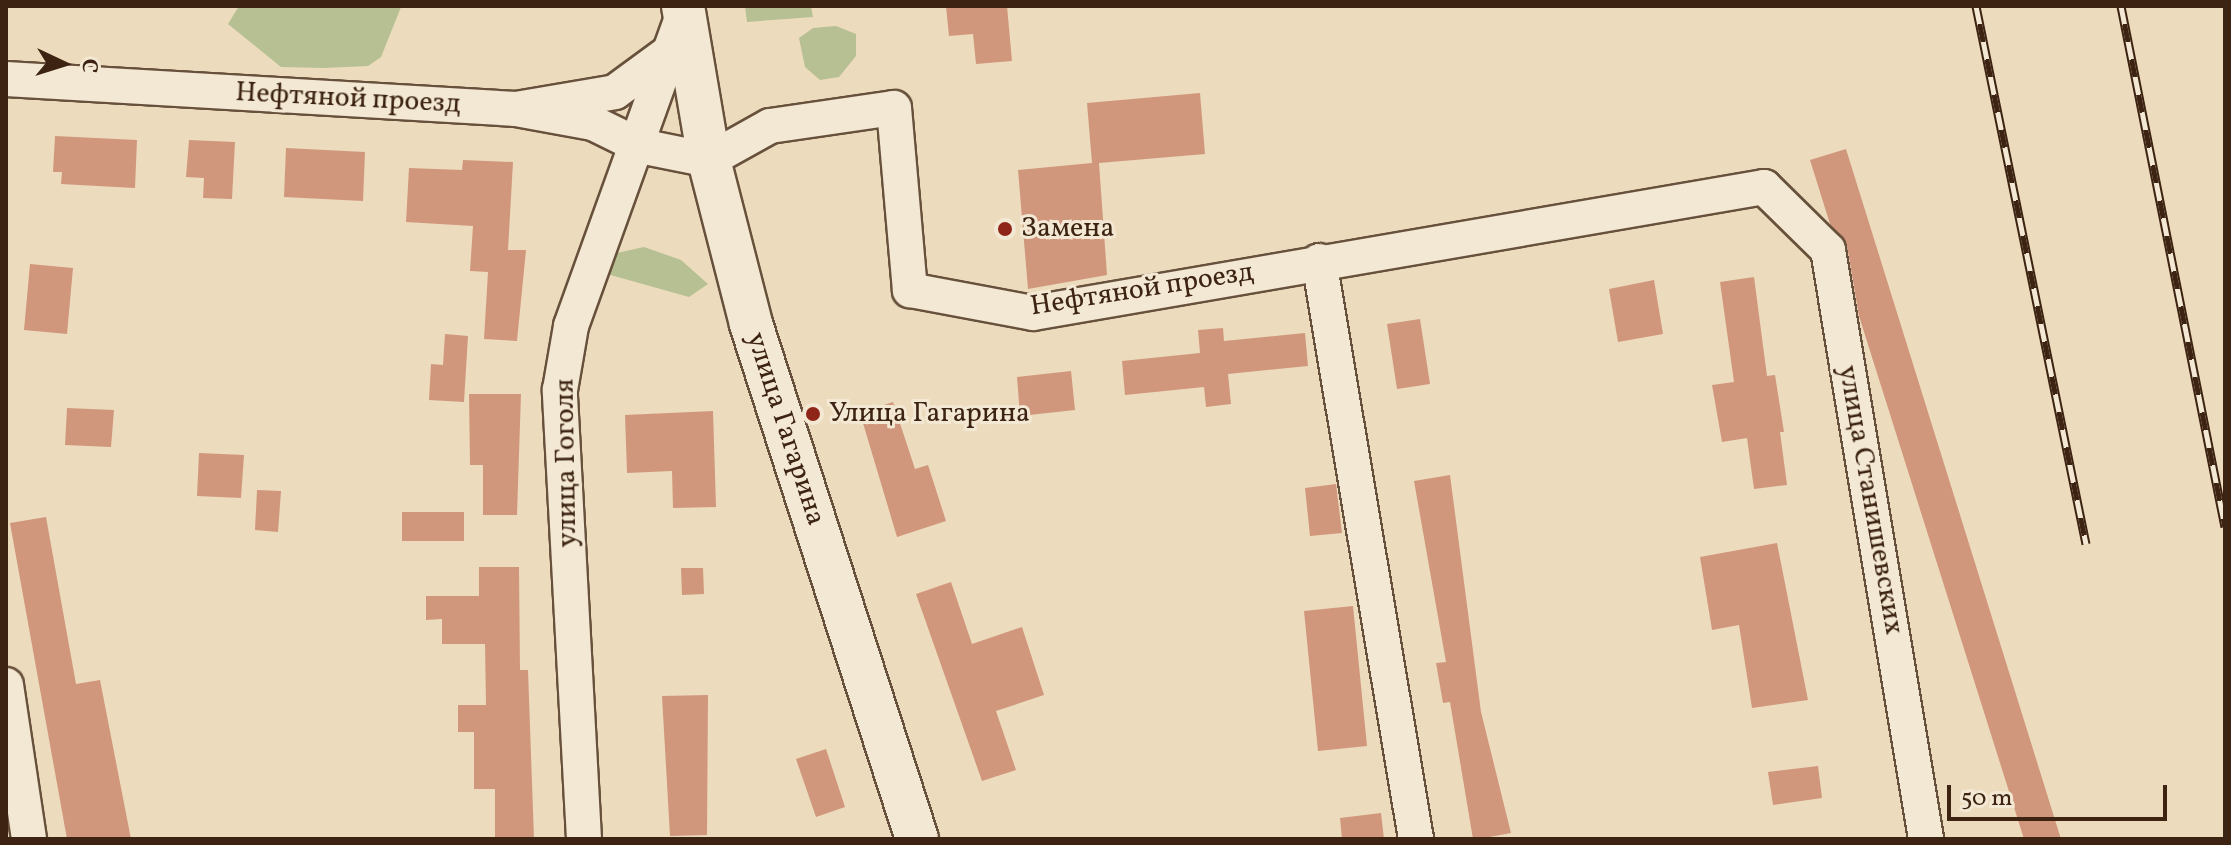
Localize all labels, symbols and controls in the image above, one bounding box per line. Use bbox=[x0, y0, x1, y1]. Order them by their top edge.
north arrow bbox=[24, 24, 104, 104]
text: С bbox=[72, 58, 104, 74]
street label: Нефтяной проезд bbox=[235, 76, 461, 122]
place label: Замена bbox=[1021, 212, 1114, 246]
marker: Замена bbox=[996, 220, 1014, 238]
street label: Нефтяной проезд bbox=[1028, 256, 1256, 324]
street label: улица Гагарина bbox=[738, 328, 832, 530]
street label: улица Станишевских bbox=[1830, 363, 1910, 637]
street label: улица Гоголя bbox=[549, 378, 585, 548]
place label: Улица Гагарина bbox=[829, 397, 1030, 431]
marker: Улица Гагарина bbox=[804, 405, 822, 423]
scale bar bbox=[1951, 769, 2171, 819]
text: 50 m bbox=[1961, 782, 2013, 816]

